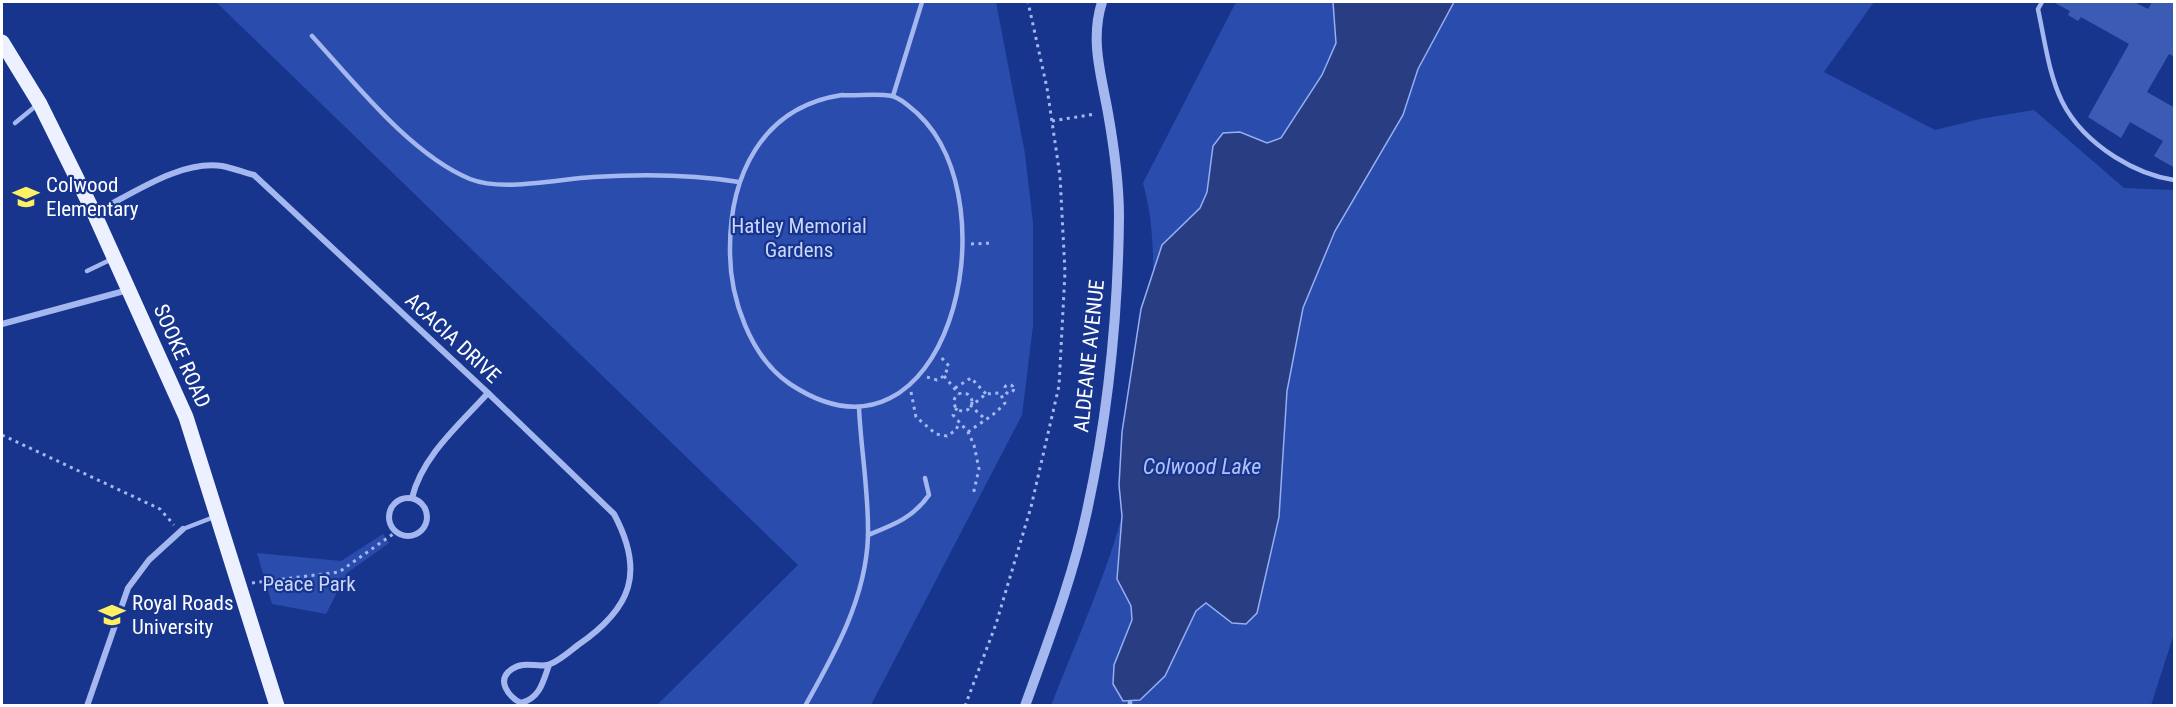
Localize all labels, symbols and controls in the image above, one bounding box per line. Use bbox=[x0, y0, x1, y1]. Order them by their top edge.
place label: Colwood Elementary bbox=[46, 173, 139, 221]
school or university icon: Colwood Elementary bbox=[11, 182, 41, 212]
park label: Hatley Memorial Gardens bbox=[731, 214, 867, 262]
street label: ALDEANE AVENUE bbox=[1069, 278, 1109, 434]
street label: ACACIA DRIVE bbox=[401, 288, 505, 388]
street label: SOOKE ROAD bbox=[149, 301, 215, 411]
water label: Colwood Lake bbox=[1143, 454, 1261, 479]
park label: Peace Park bbox=[262, 572, 356, 596]
place label: Royal Roads University bbox=[132, 591, 234, 639]
school or university icon: Royal Roads University bbox=[97, 600, 127, 630]

